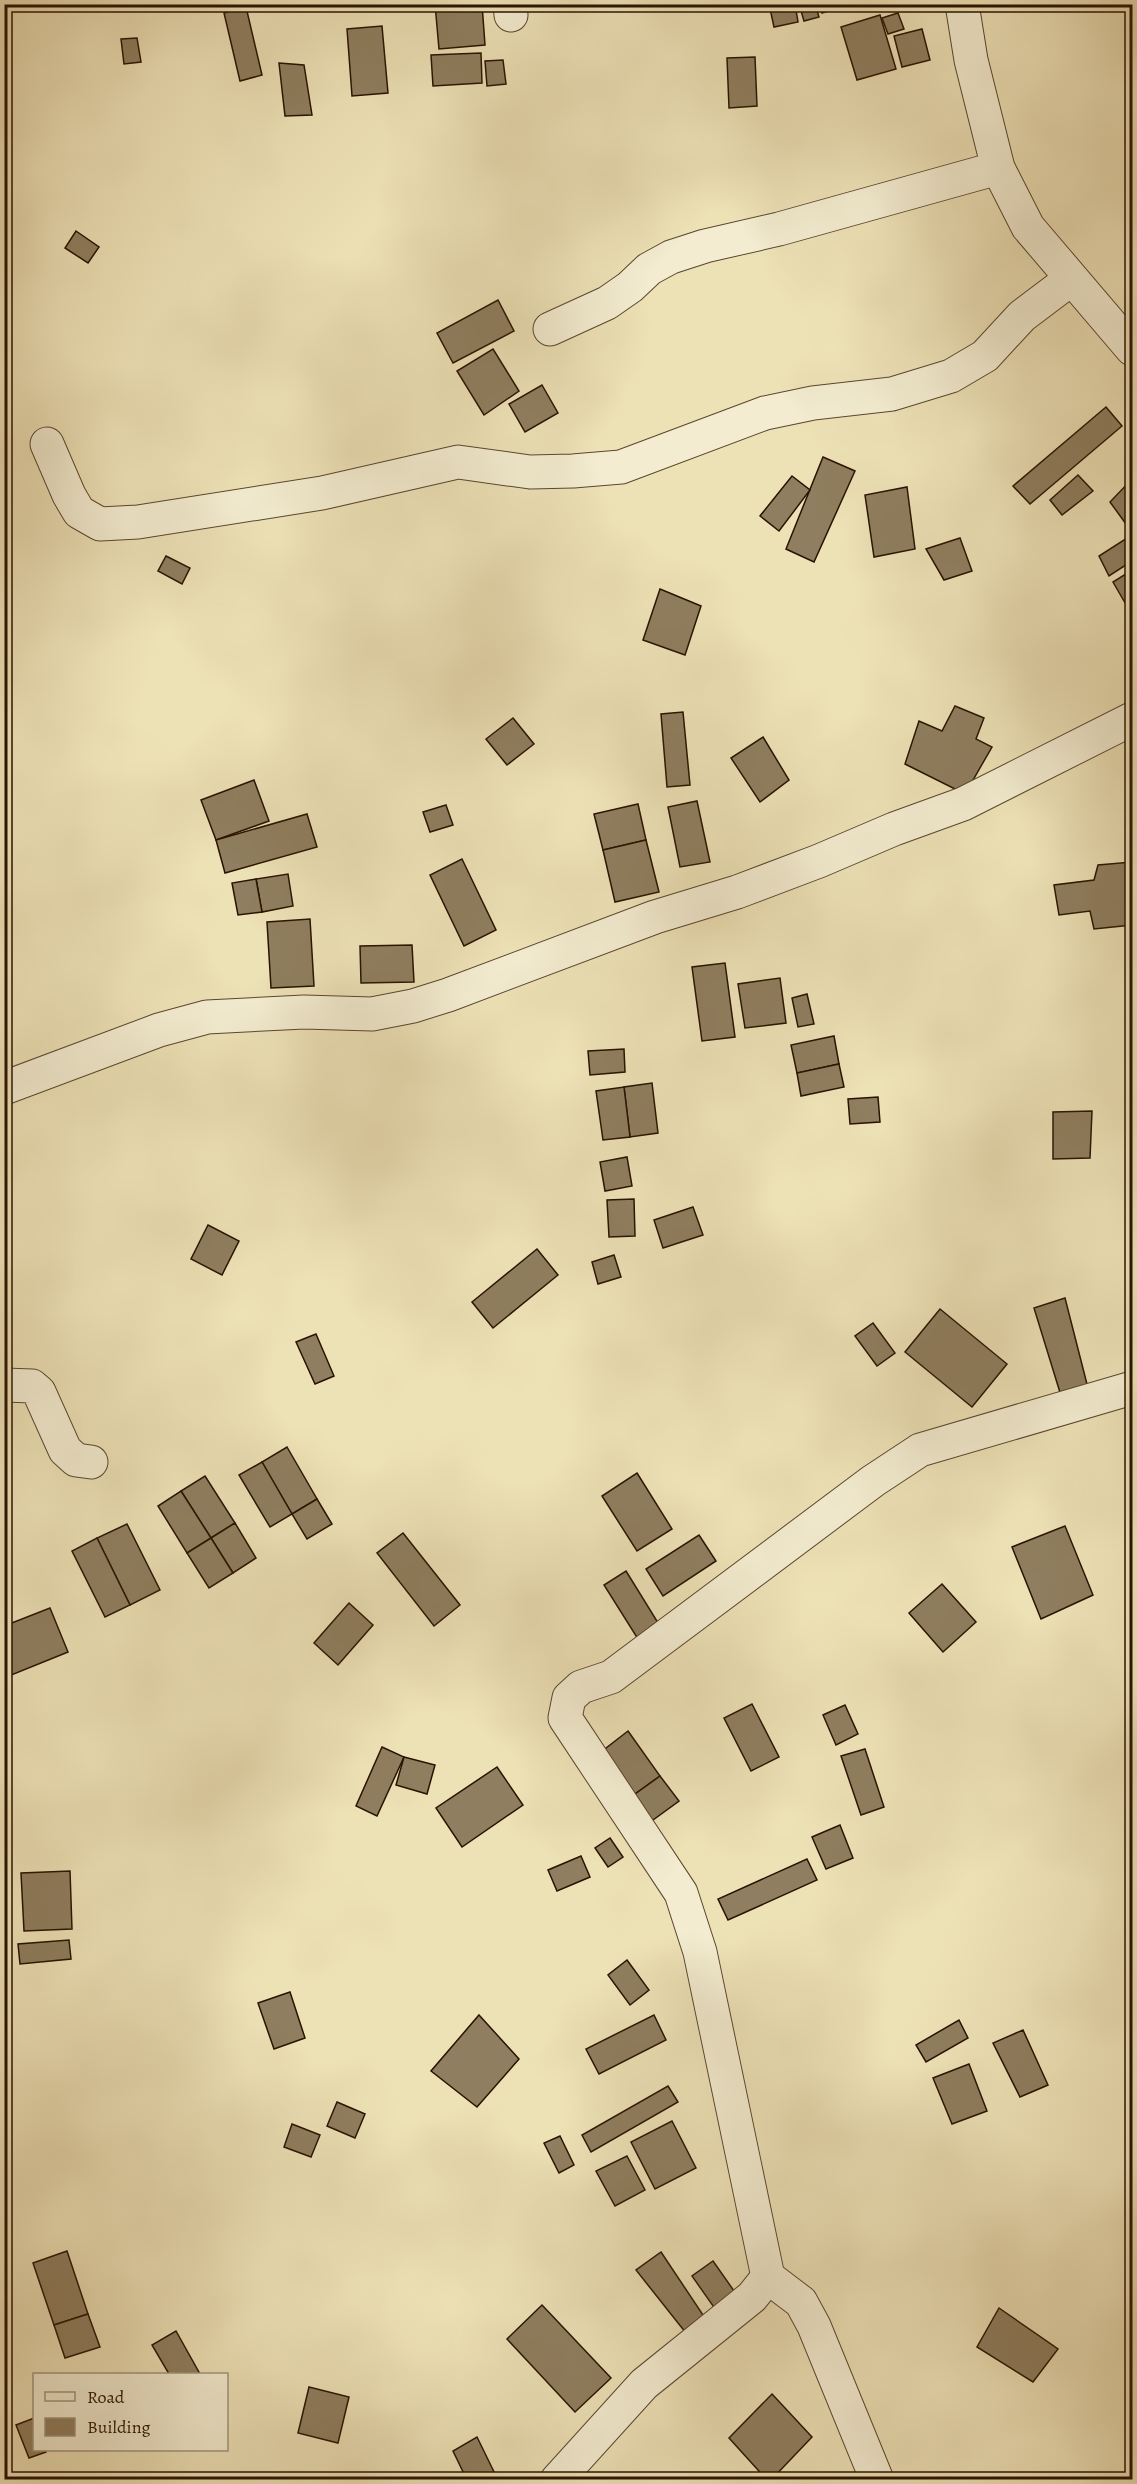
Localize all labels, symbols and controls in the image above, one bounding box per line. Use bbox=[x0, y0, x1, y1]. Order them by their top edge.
legend bbox=[33, 2373, 228, 2451]
text: Road bbox=[87, 2385, 125, 2409]
text: Building bbox=[87, 2415, 151, 2439]

